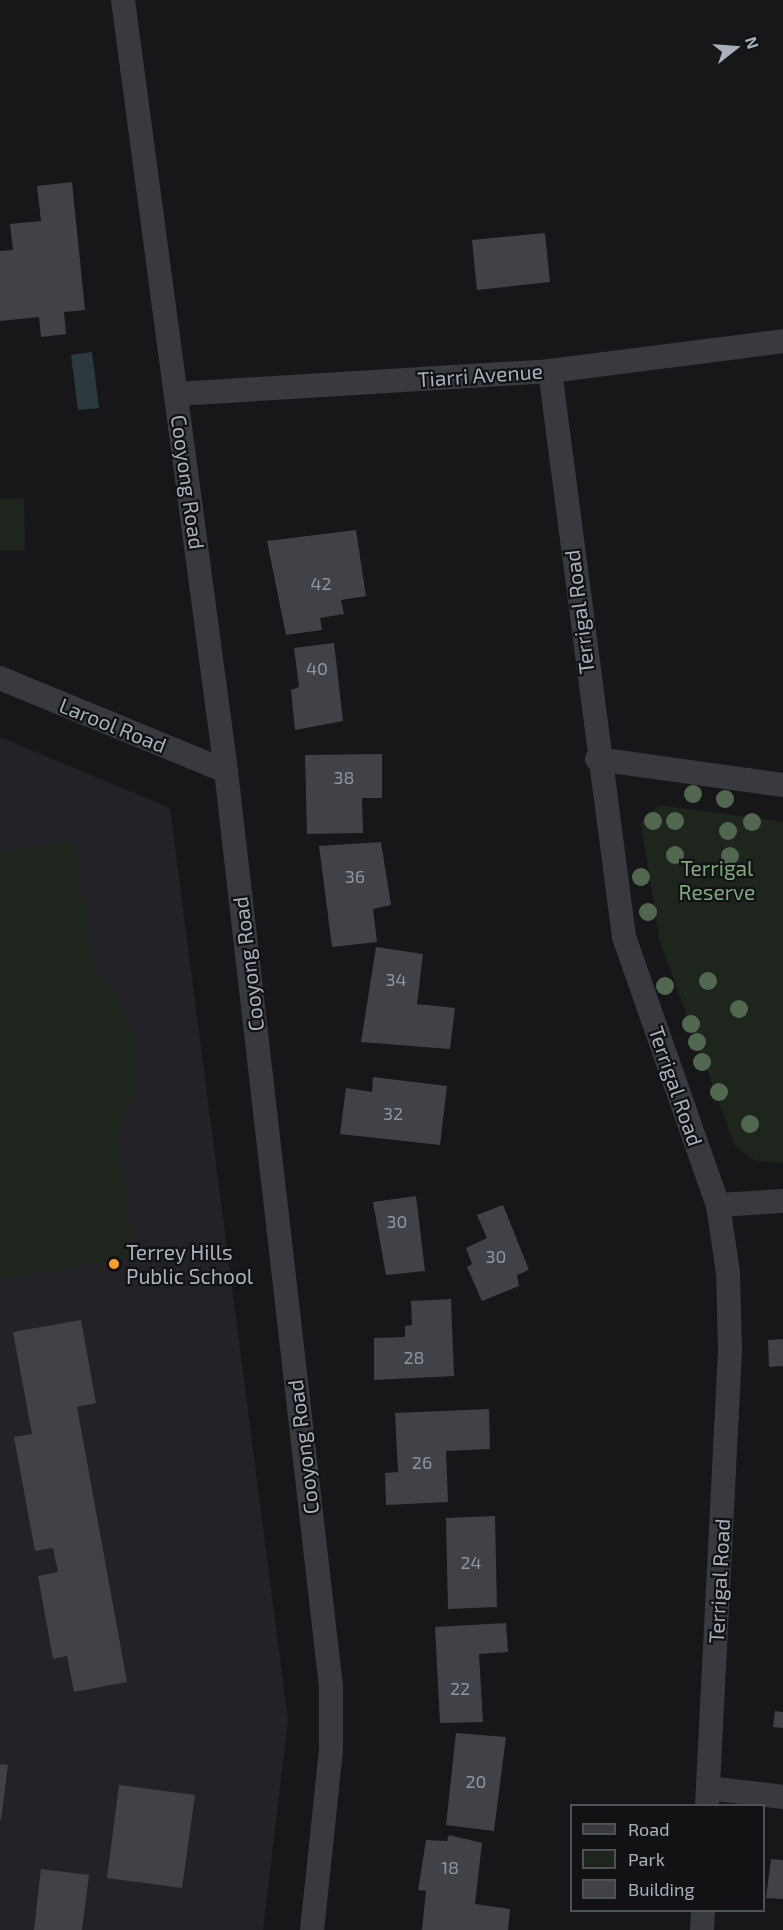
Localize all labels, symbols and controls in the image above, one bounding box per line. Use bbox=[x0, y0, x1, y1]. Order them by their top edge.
north arrow bbox=[705, 18, 765, 78]
text: N bbox=[742, 34, 763, 51]
street label: Tiarri Avenue bbox=[416, 358, 544, 392]
street label: Cooyong Road bbox=[166, 413, 210, 551]
street label: Terrigal Road bbox=[559, 548, 599, 676]
house number: 42 bbox=[310, 572, 332, 594]
house number: 40 bbox=[306, 657, 328, 679]
street label: Larool Road bbox=[56, 692, 170, 758]
house number: 38 bbox=[334, 766, 354, 788]
park label: Terrigal Reserve bbox=[679, 855, 755, 905]
house number: 36 bbox=[345, 865, 365, 887]
street label: Cooyong Road bbox=[227, 895, 269, 1033]
house number: 34 bbox=[385, 968, 407, 990]
street label: Terrigal Road bbox=[644, 1023, 708, 1149]
house number: 32 bbox=[383, 1102, 403, 1124]
house number: 30 bbox=[387, 1210, 407, 1232]
place label: Terrey Hills Public School bbox=[126, 1239, 253, 1289]
house number: 30 bbox=[486, 1245, 506, 1267]
marker: Terrey Hills Public School bbox=[107, 1257, 121, 1271]
house number: 28 bbox=[403, 1346, 425, 1368]
street label: Cooyong Road bbox=[282, 1378, 324, 1516]
house number: 26 bbox=[412, 1451, 432, 1473]
street label: Terrigal Road bbox=[703, 1518, 735, 1644]
house number: 24 bbox=[460, 1551, 482, 1573]
house number: 22 bbox=[450, 1677, 470, 1699]
house number: 20 bbox=[466, 1770, 486, 1792]
legend bbox=[570, 1804, 765, 1912]
text: Road bbox=[628, 1818, 669, 1840]
text: Park bbox=[628, 1848, 665, 1870]
house number: 18 bbox=[441, 1856, 459, 1878]
text: Building bbox=[628, 1878, 695, 1900]

